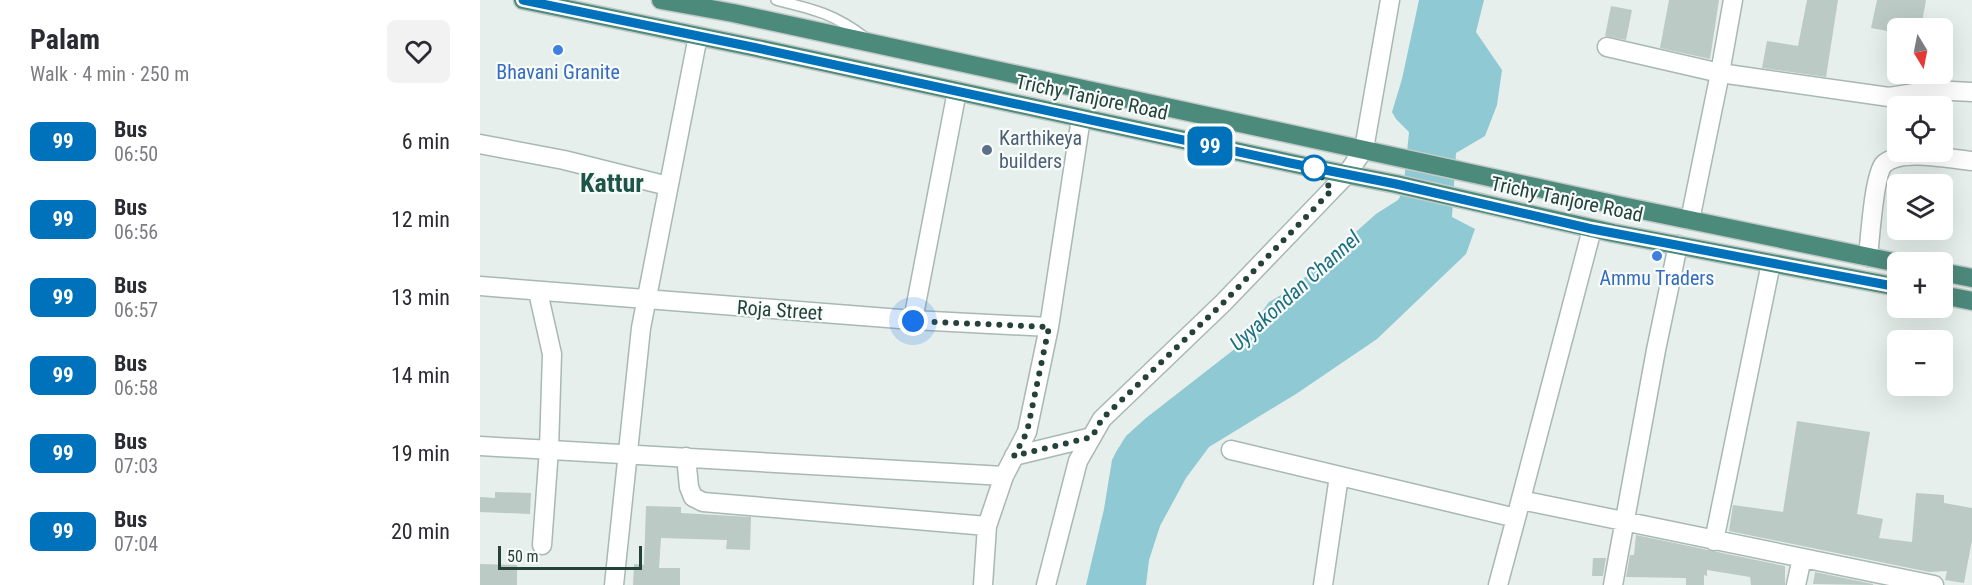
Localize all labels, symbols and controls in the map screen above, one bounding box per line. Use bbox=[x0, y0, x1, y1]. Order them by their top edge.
north arrow bbox=[1887, 18, 1953, 84]
map controls bbox=[1887, 18, 1953, 396]
button: heart bbox=[387, 20, 450, 83]
text: Palam bbox=[30, 23, 100, 56]
marker: Bhavani Granite bbox=[551, 43, 565, 57]
place label: Bhavani Granite bbox=[496, 60, 620, 84]
text: Walk · 4 min · 250 m bbox=[30, 62, 189, 86]
street label: Trichy Tanjore Road bbox=[1014, 69, 1170, 125]
button: locate bbox=[1887, 96, 1953, 162]
text: Bus bbox=[114, 117, 147, 142]
place label: Karthikeya builders bbox=[999, 126, 1082, 173]
line badge: 99 bbox=[1183, 126, 1237, 166]
text: 99 bbox=[52, 129, 74, 153]
text: 6 min bbox=[402, 129, 450, 154]
text: 99 bbox=[1199, 134, 1221, 158]
text: 06:50 bbox=[114, 142, 158, 166]
marker: Karthikeya builders bbox=[980, 143, 994, 157]
unlabelled marker bbox=[1301, 155, 1327, 181]
district label: Kattur bbox=[580, 168, 644, 198]
street label: Trichy Tanjore Road bbox=[1489, 171, 1645, 227]
button: layers bbox=[1887, 174, 1953, 240]
text: Bus bbox=[114, 195, 147, 220]
text: 99 bbox=[52, 207, 74, 231]
text: 12 min bbox=[391, 207, 450, 232]
text: 06:56 bbox=[114, 220, 158, 244]
water label: Uyyakondan Channel bbox=[1225, 226, 1365, 356]
marker: Ammu Traders bbox=[1650, 249, 1664, 263]
button: + bbox=[1887, 252, 1953, 318]
place label: Ammu Traders bbox=[1600, 266, 1715, 290]
text: Bus bbox=[114, 273, 147, 298]
text: 99 bbox=[52, 285, 74, 309]
text: 13 min bbox=[391, 285, 450, 310]
street label: Roja Street bbox=[736, 295, 824, 325]
text: 06:57 bbox=[114, 298, 158, 322]
your location bbox=[898, 306, 928, 336]
button: − bbox=[1887, 330, 1953, 396]
text: Bus bbox=[114, 351, 147, 376]
text: 99 bbox=[52, 363, 74, 387]
text: 14 min bbox=[391, 363, 450, 388]
text: 06:58 bbox=[114, 376, 158, 400]
text: Bus bbox=[114, 429, 147, 454]
text: 99 bbox=[52, 441, 74, 465]
text: 19 min bbox=[391, 441, 450, 466]
text: 07:03 bbox=[114, 454, 158, 478]
text: Bus bbox=[114, 507, 147, 532]
text: 99 bbox=[52, 519, 74, 543]
text: 20 min bbox=[391, 519, 450, 544]
text: 07:04 bbox=[114, 532, 158, 556]
scale bar bbox=[498, 543, 642, 570]
text: 50 m bbox=[507, 547, 539, 566]

